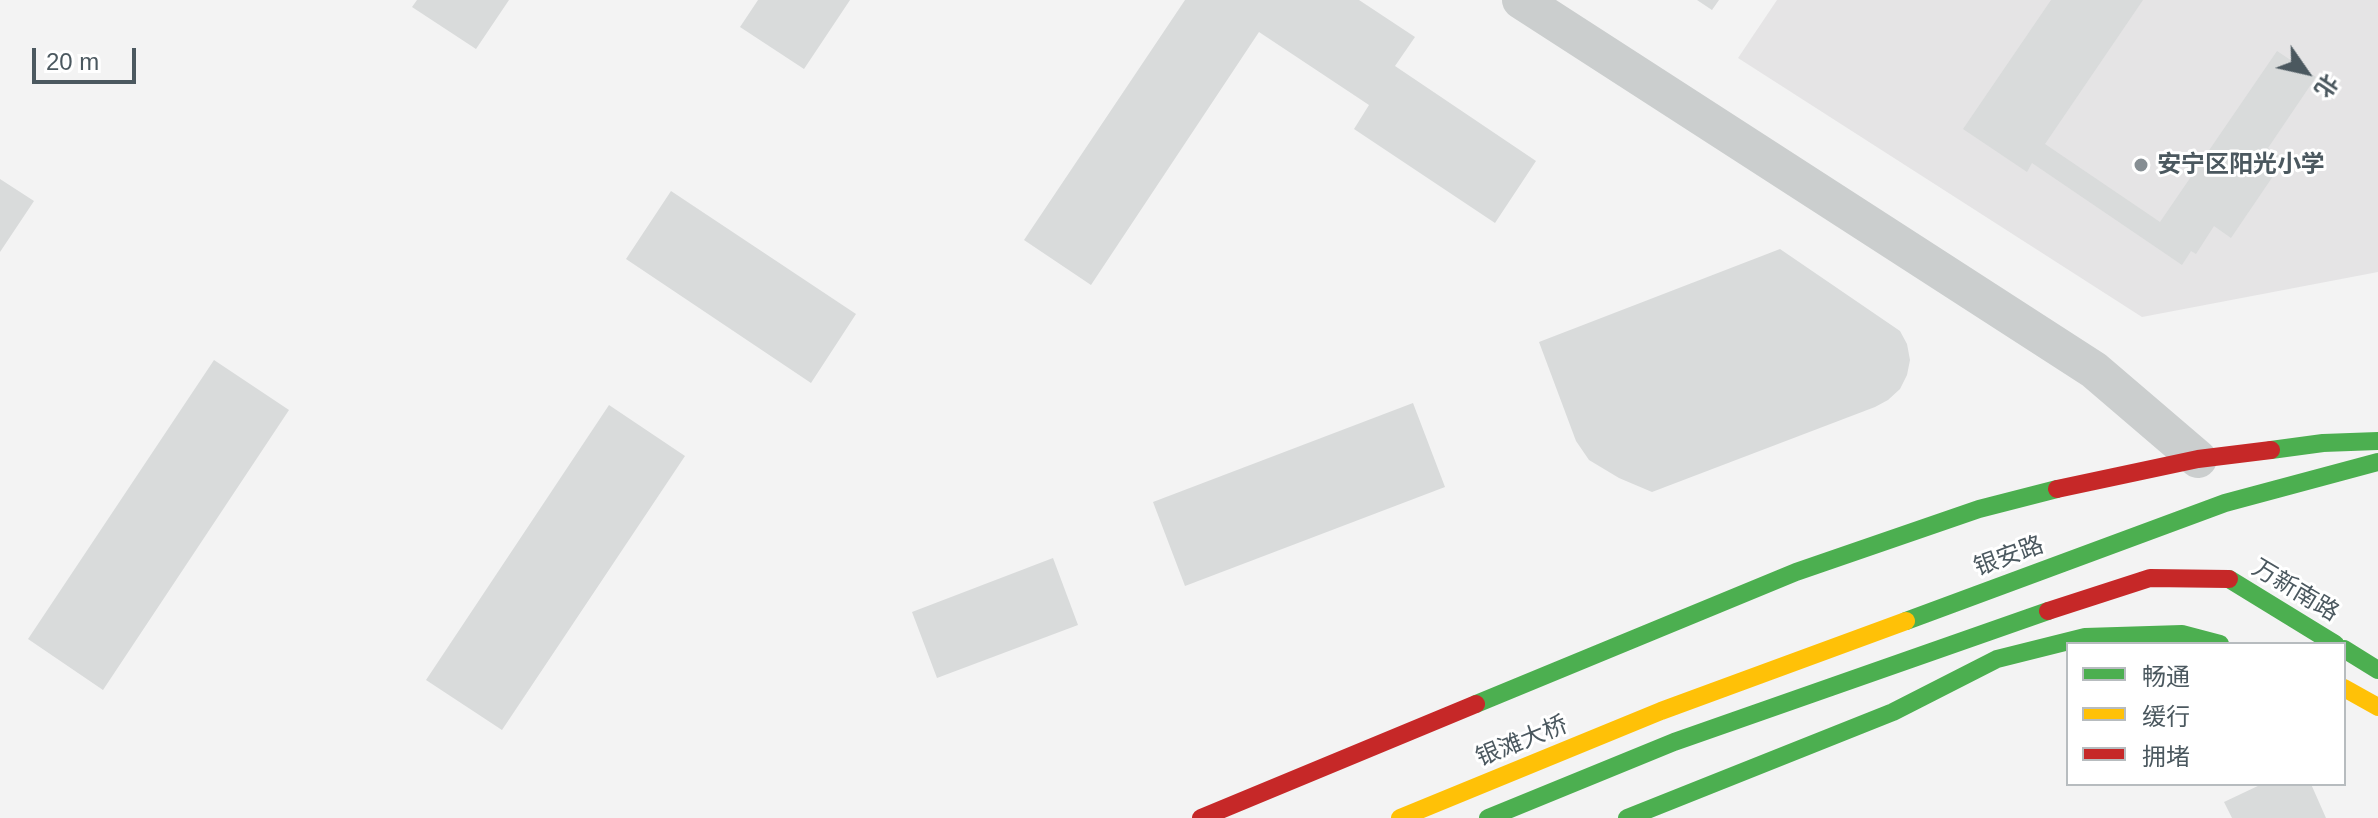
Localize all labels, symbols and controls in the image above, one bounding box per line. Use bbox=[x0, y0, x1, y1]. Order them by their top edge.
scale bar bbox=[36, 32, 140, 82]
north arrow bbox=[2266, 32, 2346, 112]
text: 20 m bbox=[46, 48, 99, 75]
text: 北 bbox=[2310, 70, 2343, 102]
place label: 安宁区阳光小学 bbox=[2157, 151, 2325, 179]
marker: 安宁区阳光小学 bbox=[2132, 156, 2150, 174]
street label: 银安路 bbox=[1970, 531, 2048, 583]
street label: 万新南路 bbox=[2246, 554, 2344, 628]
legend bbox=[2066, 642, 2346, 786]
text: 畅通 bbox=[2142, 663, 2190, 690]
text: 缓行 bbox=[2142, 703, 2190, 730]
street label: 银滩大桥 bbox=[1472, 711, 1572, 773]
text: 拥堵 bbox=[2142, 743, 2190, 770]

